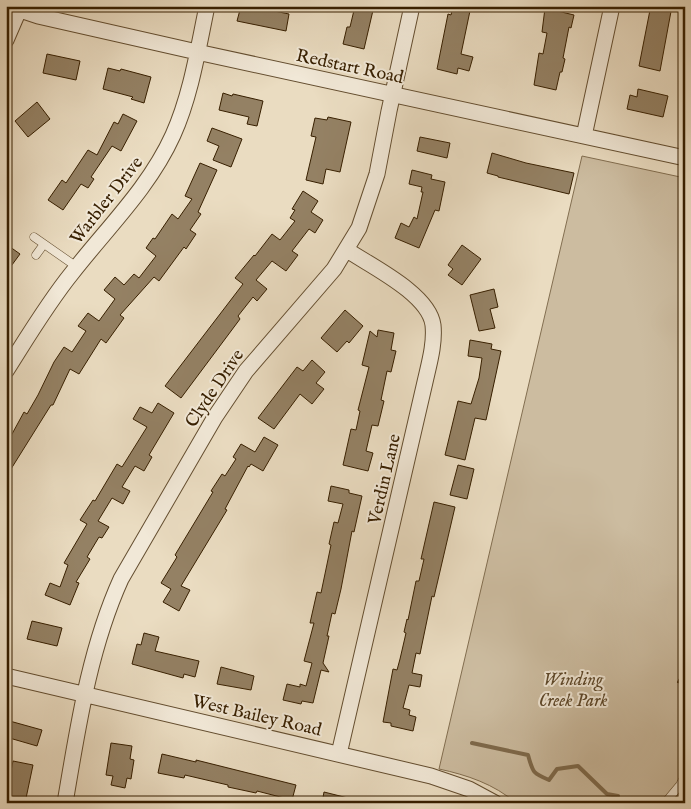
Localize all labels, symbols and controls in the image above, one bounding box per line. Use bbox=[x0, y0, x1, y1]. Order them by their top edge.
street label: Redstart Road bbox=[294, 45, 406, 90]
street label: Warbler Drive bbox=[66, 152, 149, 250]
street label: Clyde Drive bbox=[181, 345, 250, 432]
street label: Verdin Lane bbox=[364, 432, 407, 528]
park label: Winding Creek Park bbox=[539, 669, 607, 713]
street label: West Bailey Road bbox=[190, 690, 324, 743]

